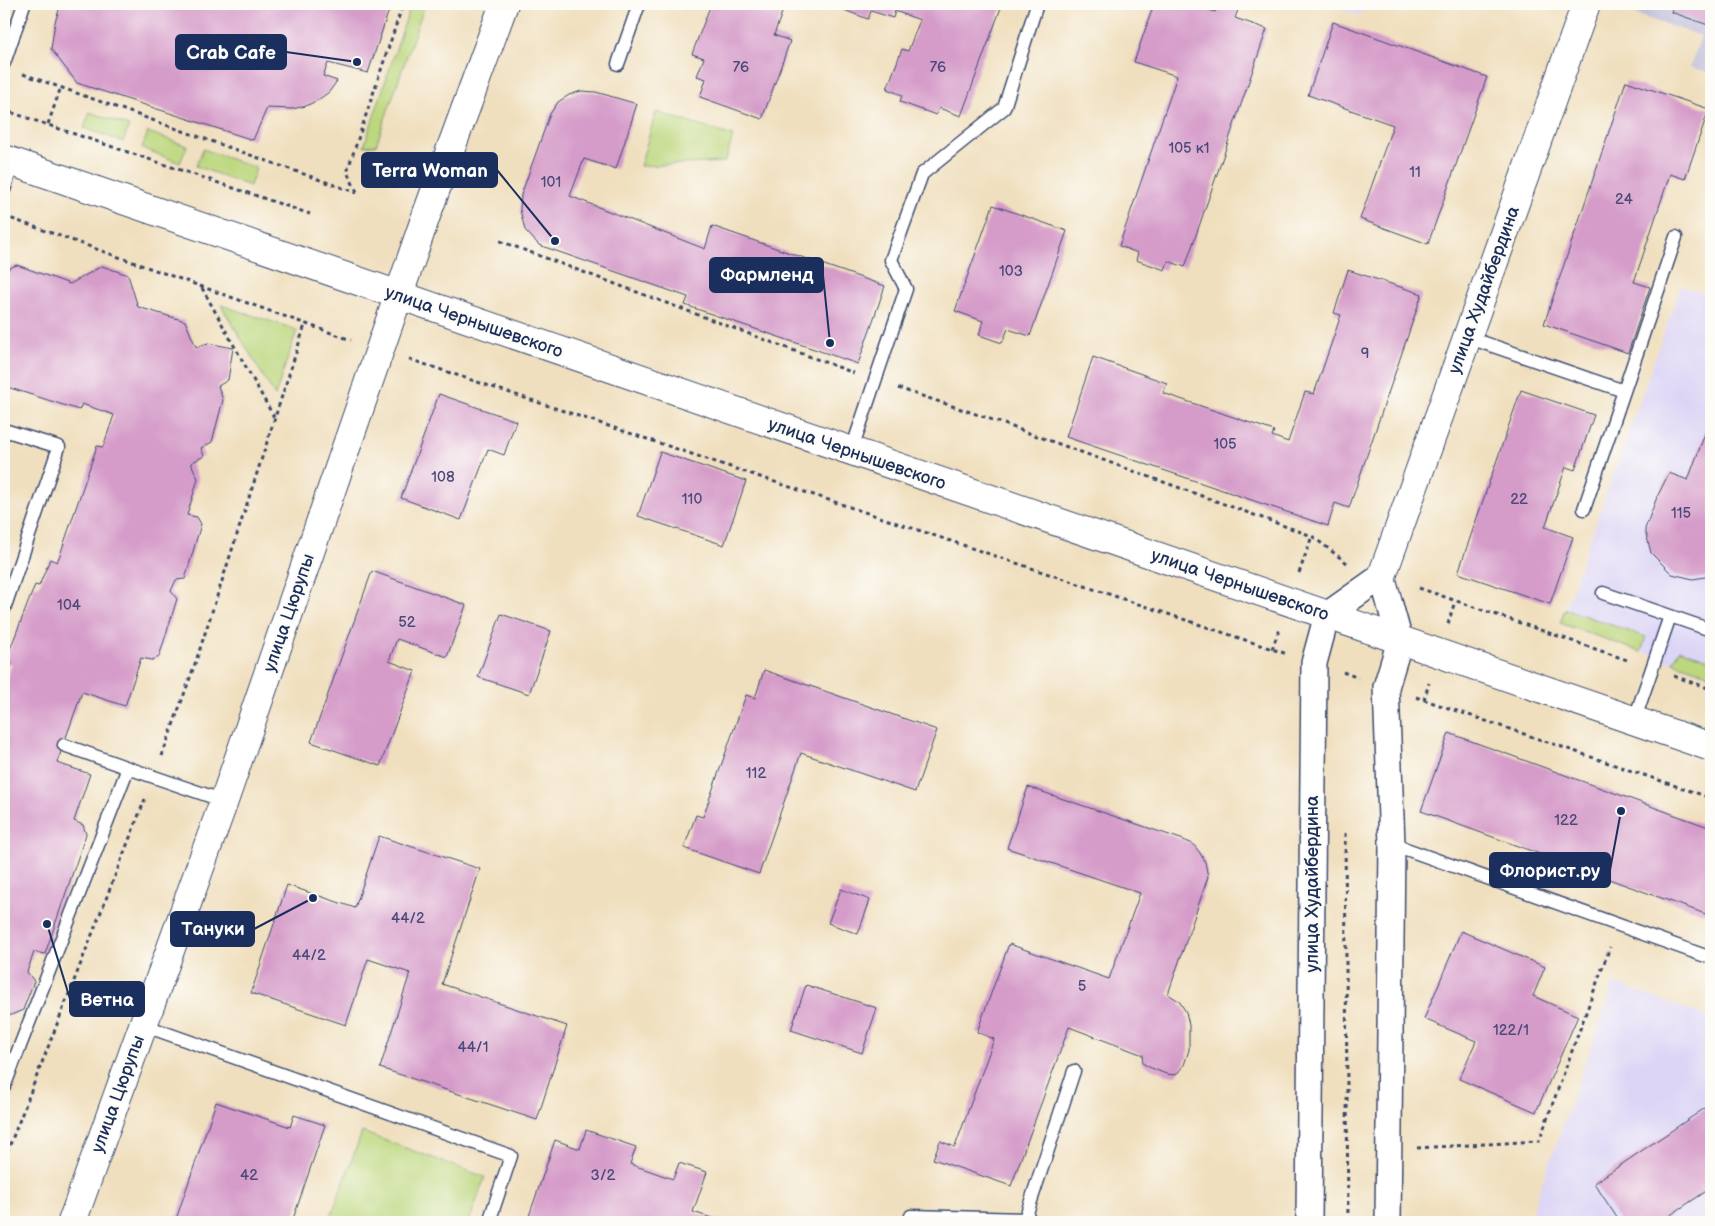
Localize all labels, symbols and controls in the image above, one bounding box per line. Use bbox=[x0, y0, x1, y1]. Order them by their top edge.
callout: Crab Cafe bbox=[176, 35, 286, 69]
text: Crab Cafe bbox=[186, 42, 276, 65]
house number: 76 bbox=[733, 58, 749, 77]
house number: 76 bbox=[930, 58, 946, 77]
house number: 105 к1 bbox=[1168, 139, 1210, 158]
callout: Terra Woman bbox=[362, 153, 497, 187]
text: Terra Woman bbox=[372, 160, 488, 183]
house number: 11 bbox=[1409, 163, 1421, 182]
house number: 101 bbox=[541, 173, 561, 192]
house number: 24 bbox=[1615, 190, 1633, 209]
street label: улица Худайбердина bbox=[1444, 203, 1524, 377]
callout: Фармленд bbox=[710, 258, 823, 292]
house number: 103 bbox=[999, 262, 1023, 281]
text: Фармленд bbox=[721, 264, 814, 287]
street label: улица Чернышевского bbox=[382, 282, 566, 362]
house number: 9 bbox=[1361, 344, 1369, 363]
street label: улица Чернышевского bbox=[765, 414, 949, 494]
house number: 105 bbox=[1213, 435, 1237, 454]
house number: 108 bbox=[431, 468, 455, 487]
house number: 110 bbox=[682, 490, 702, 509]
house number: 22 bbox=[1510, 490, 1528, 509]
house number: 115 bbox=[1671, 504, 1691, 523]
street label: улица Чернышевского bbox=[1148, 545, 1332, 625]
street label: улица Цюрупы bbox=[259, 551, 319, 675]
house number: 104 bbox=[57, 596, 81, 615]
house number: 52 bbox=[398, 613, 416, 632]
house number: 112 bbox=[746, 764, 766, 783]
street label: улица Худайбердина bbox=[1302, 795, 1323, 973]
house number: 122 bbox=[1554, 811, 1578, 830]
callout: Флорист.ру bbox=[1490, 853, 1610, 887]
text: Флорист.ру bbox=[1500, 860, 1600, 883]
house number: 44/2 bbox=[391, 909, 425, 928]
callout: Тануки bbox=[171, 912, 254, 946]
text: Тануки bbox=[181, 918, 245, 941]
house number: 44/2 bbox=[292, 946, 326, 965]
house number: 5 bbox=[1078, 977, 1086, 996]
callout: Ветна bbox=[70, 982, 144, 1016]
text: Ветна bbox=[80, 989, 135, 1012]
house number: 122/1 bbox=[1493, 1021, 1529, 1040]
street label: улица Цюрупы bbox=[87, 1032, 149, 1156]
house number: 44/1 bbox=[458, 1038, 488, 1057]
house number: 42 bbox=[240, 1166, 258, 1185]
house number: 3/2 bbox=[591, 1166, 616, 1185]

